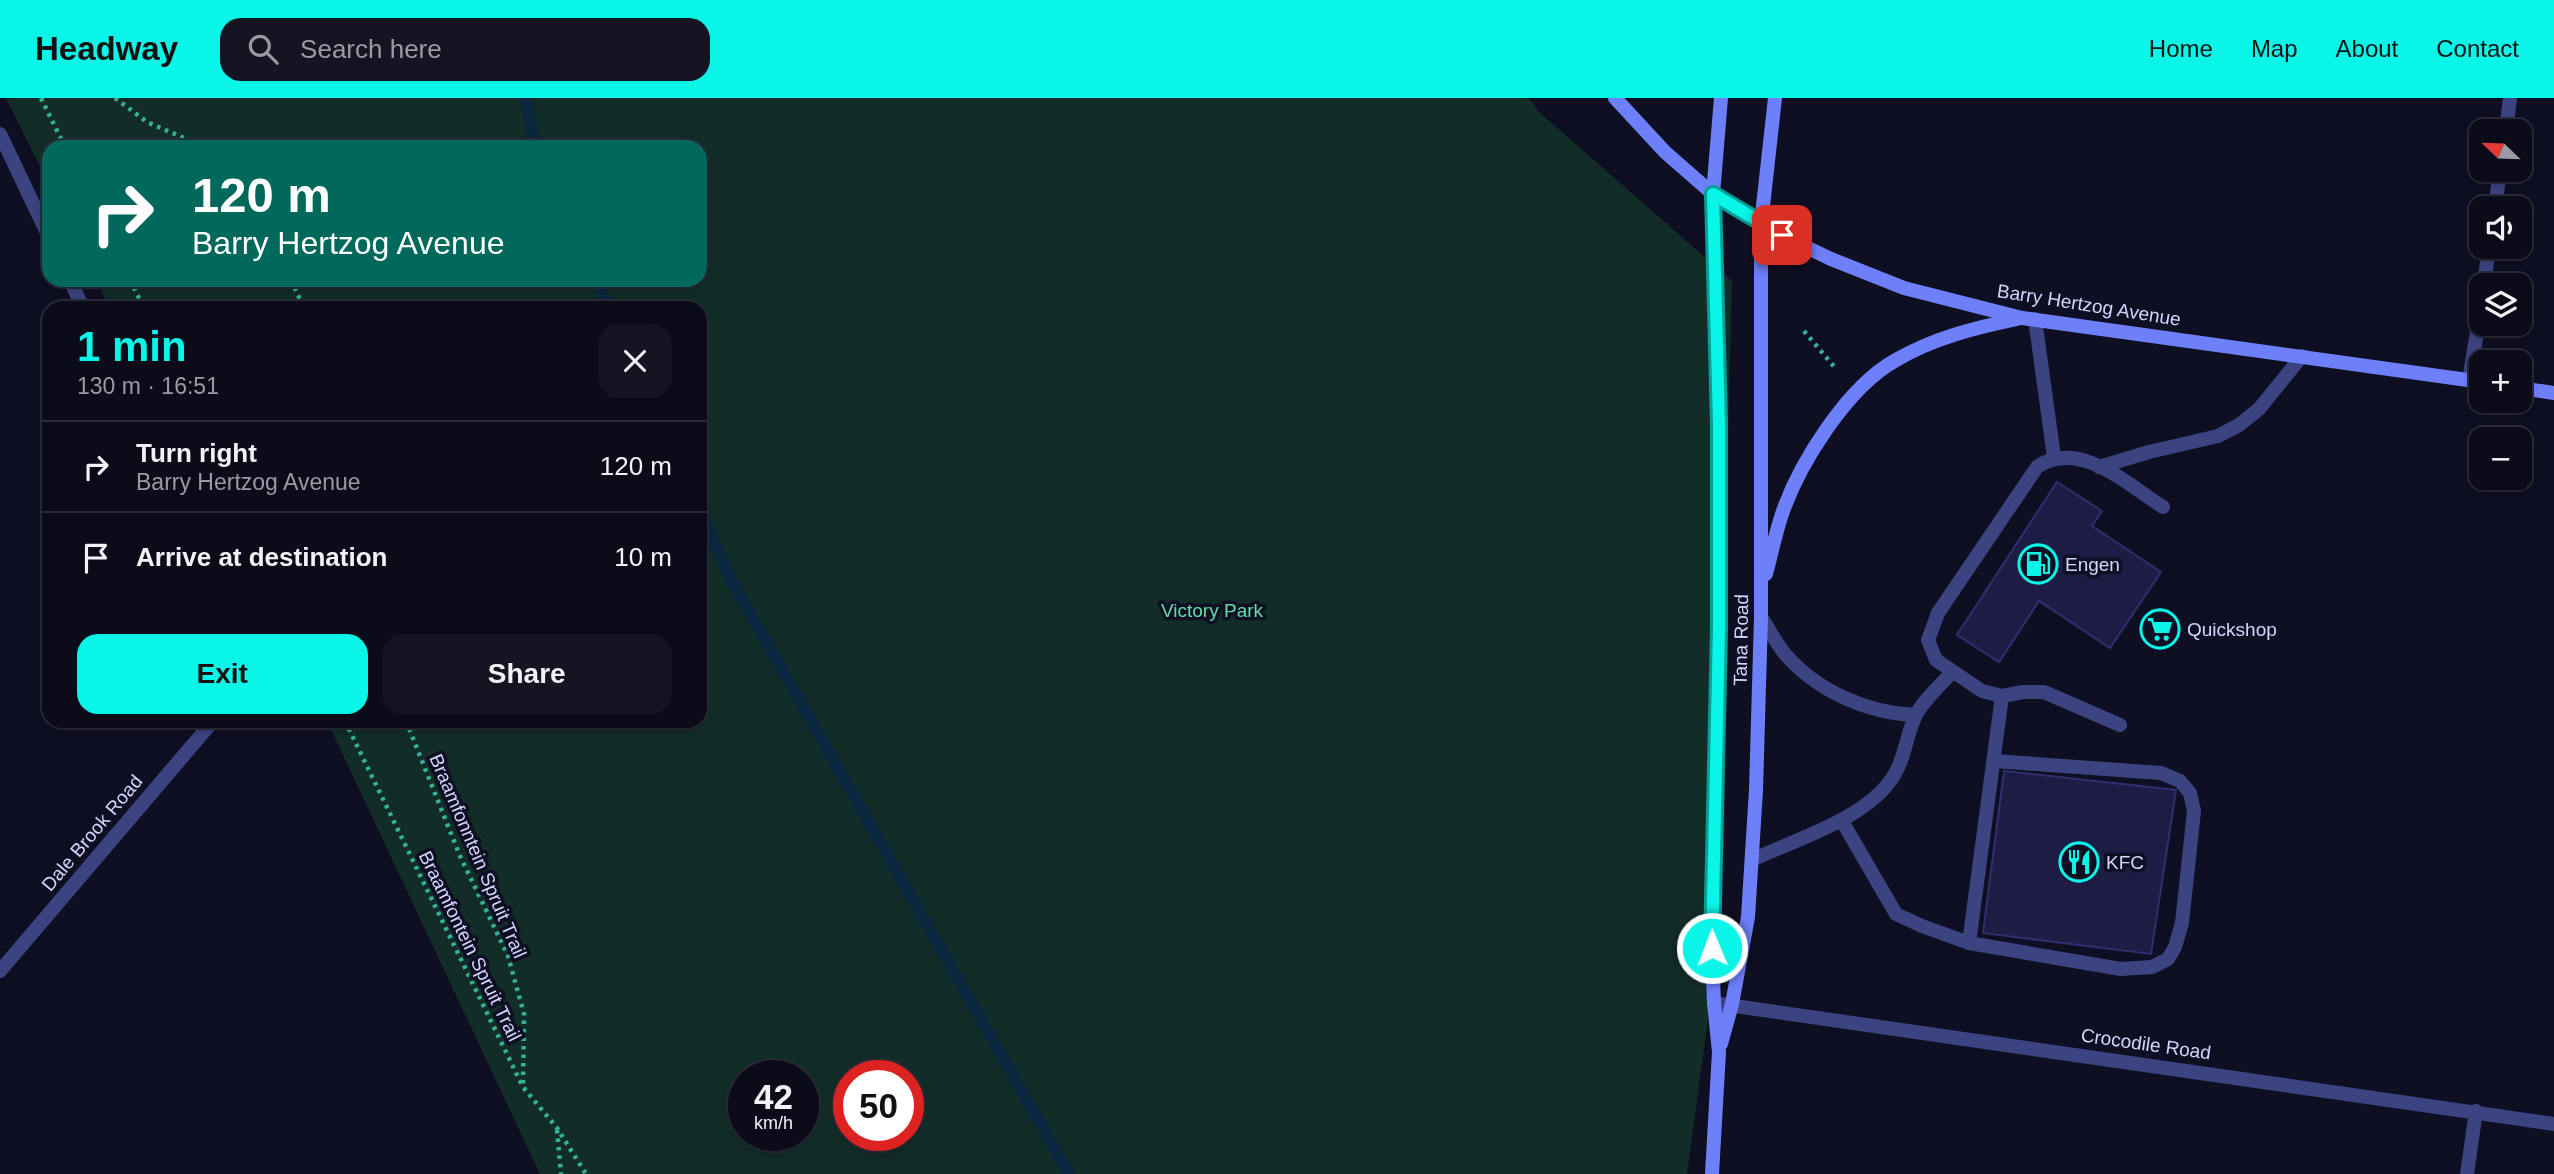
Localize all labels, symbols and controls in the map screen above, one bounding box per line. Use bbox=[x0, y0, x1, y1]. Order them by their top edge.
search box bbox=[220, 18, 710, 81]
text: Headway bbox=[35, 30, 178, 67]
icon: search bbox=[244, 30, 282, 68]
text: Search here bbox=[300, 34, 442, 64]
text: Home bbox=[2149, 35, 2213, 62]
text: Map bbox=[2251, 35, 2298, 62]
text: About bbox=[2336, 35, 2398, 62]
text: Contact bbox=[2436, 35, 2519, 62]
north arrow bbox=[2469, 119, 2532, 182]
map controls bbox=[2469, 119, 2532, 490]
icon: right bbox=[77, 168, 168, 259]
text: 120 m bbox=[192, 168, 331, 222]
button: sound bbox=[2469, 196, 2532, 259]
pin bbox=[1752, 205, 1812, 265]
icon: arrive bbox=[1763, 216, 1801, 254]
text: Barry Hertzog Avenue bbox=[192, 225, 504, 261]
button: layers bbox=[2469, 273, 2532, 336]
street label: Barry Hertzog Avenue bbox=[1996, 280, 2182, 330]
text: 1 min bbox=[77, 323, 187, 370]
button: close bbox=[598, 324, 672, 398]
button: + bbox=[2469, 350, 2532, 413]
text: 130 m · 16:51 bbox=[77, 373, 219, 399]
button: − bbox=[2469, 427, 2532, 490]
text: Turn right bbox=[136, 438, 257, 468]
icon: right bbox=[77, 448, 115, 486]
text: 120 m bbox=[600, 451, 672, 481]
text: Barry Hertzog Avenue bbox=[136, 469, 361, 495]
icon: arrive bbox=[77, 539, 115, 577]
text: Arrive at destination bbox=[136, 542, 387, 572]
text: 10 m bbox=[614, 542, 672, 572]
fuel station icon: Engen bbox=[2017, 543, 2059, 585]
place label: Engen bbox=[2065, 554, 2120, 575]
street label: Tana Road bbox=[1730, 594, 1752, 686]
park label: Victory Park bbox=[1161, 600, 1264, 621]
supermarket icon: Quickshop bbox=[2139, 608, 2181, 650]
place label: Quickshop bbox=[2187, 619, 2277, 640]
button: Exit bbox=[77, 634, 368, 714]
button: Share bbox=[382, 634, 672, 714]
street label: Braamfonntein Spruit Trail bbox=[425, 751, 531, 961]
street label: Dale Brook Road bbox=[37, 771, 147, 895]
restaurant icon: KFC bbox=[2058, 841, 2100, 883]
street label: Braamfontein Spruit Trail bbox=[415, 847, 525, 1045]
place label: KFC bbox=[2106, 852, 2144, 873]
position arrow bbox=[1675, 911, 1749, 985]
street label: Crocodile Road bbox=[2080, 1024, 2212, 1064]
speed limit sign: 50 bbox=[833, 1060, 924, 1151]
text: 42 bbox=[754, 1077, 793, 1116]
text: km/h bbox=[754, 1113, 793, 1133]

